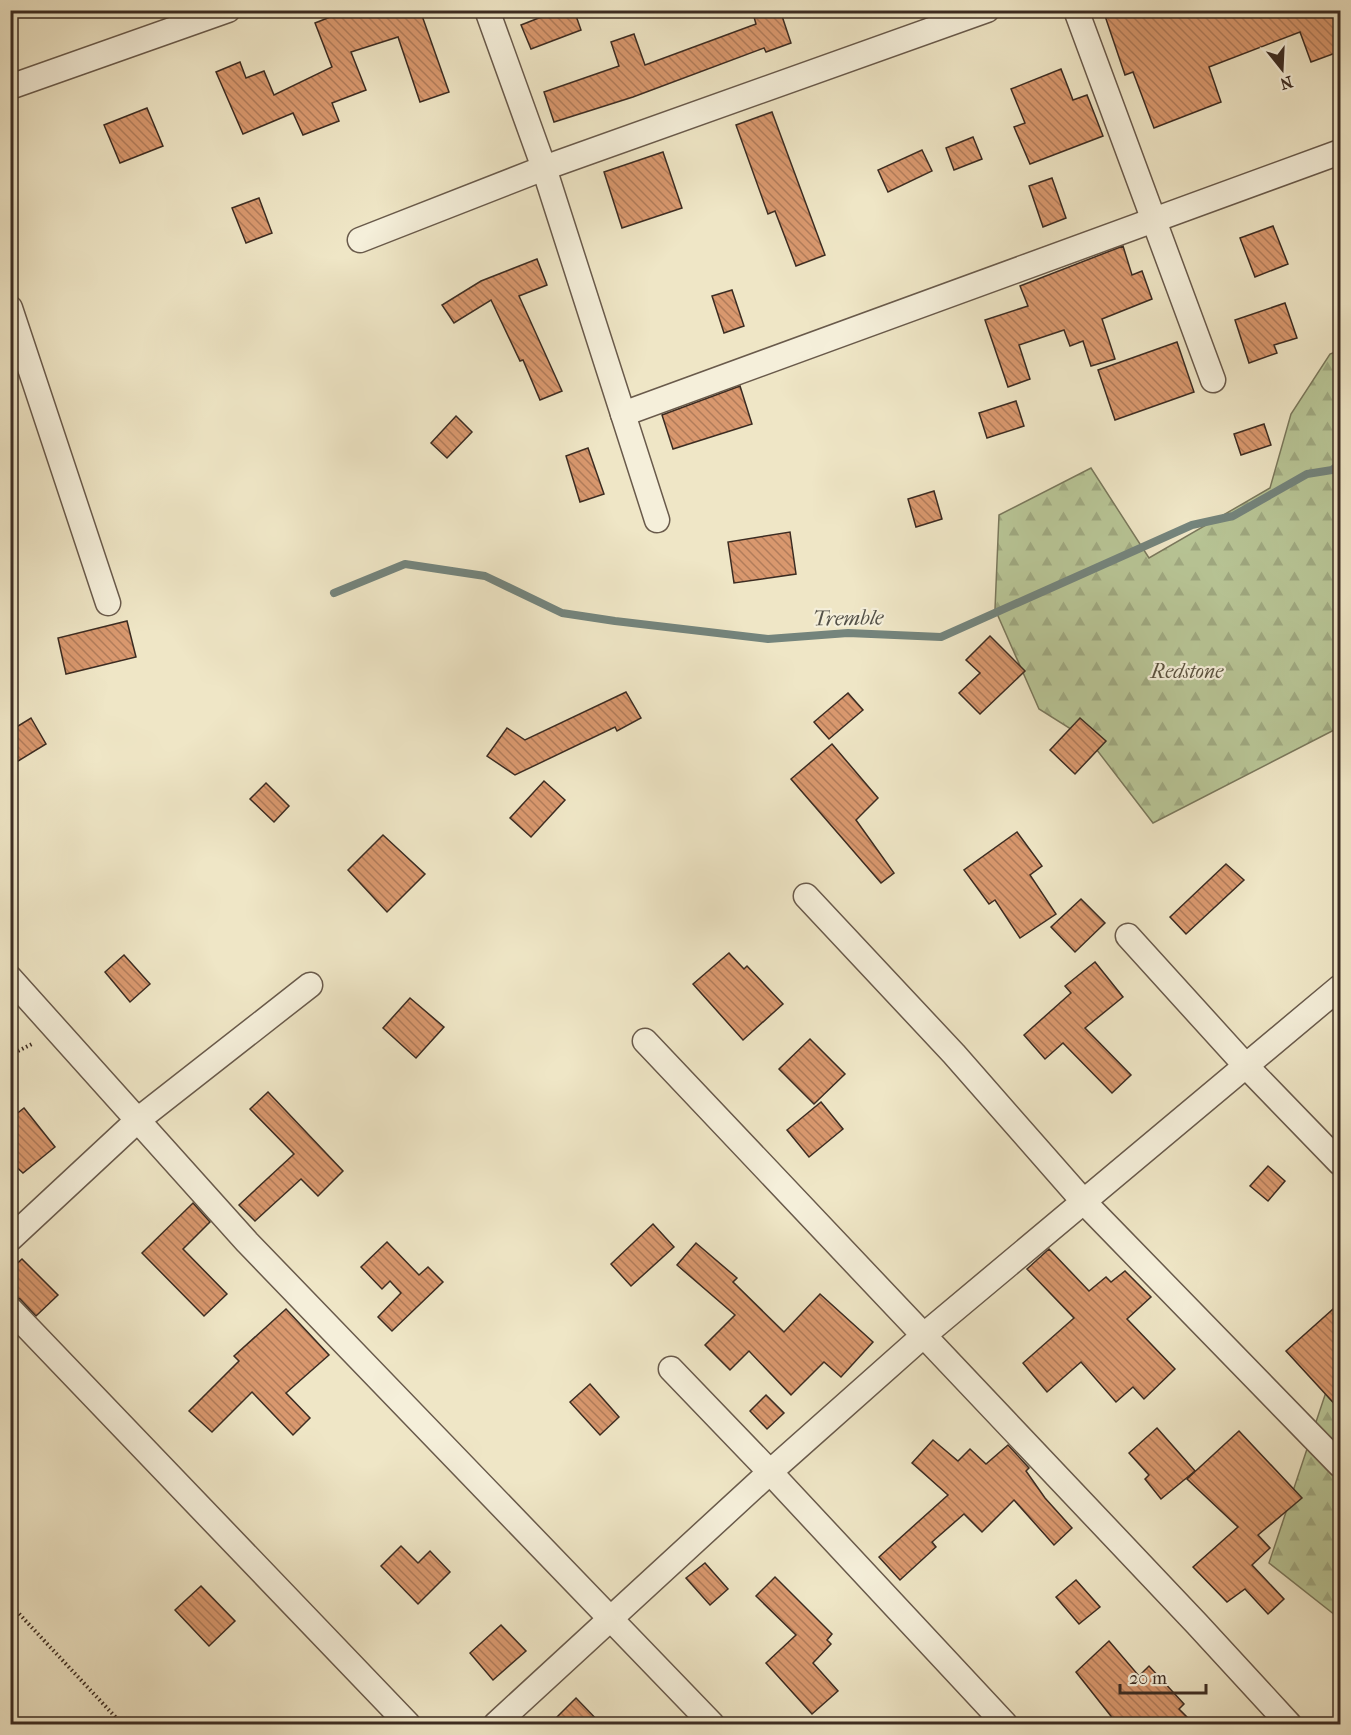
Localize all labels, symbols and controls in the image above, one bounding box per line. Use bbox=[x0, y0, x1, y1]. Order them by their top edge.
north arrow bbox=[1252, 39, 1312, 99]
text: N bbox=[1277, 72, 1295, 94]
water label: Tremble bbox=[812, 605, 884, 631]
park label: Redstone bbox=[1149, 660, 1224, 683]
scale bar bbox=[1120, 1657, 1206, 1695]
text: 20 m bbox=[1129, 1668, 1167, 1689]

